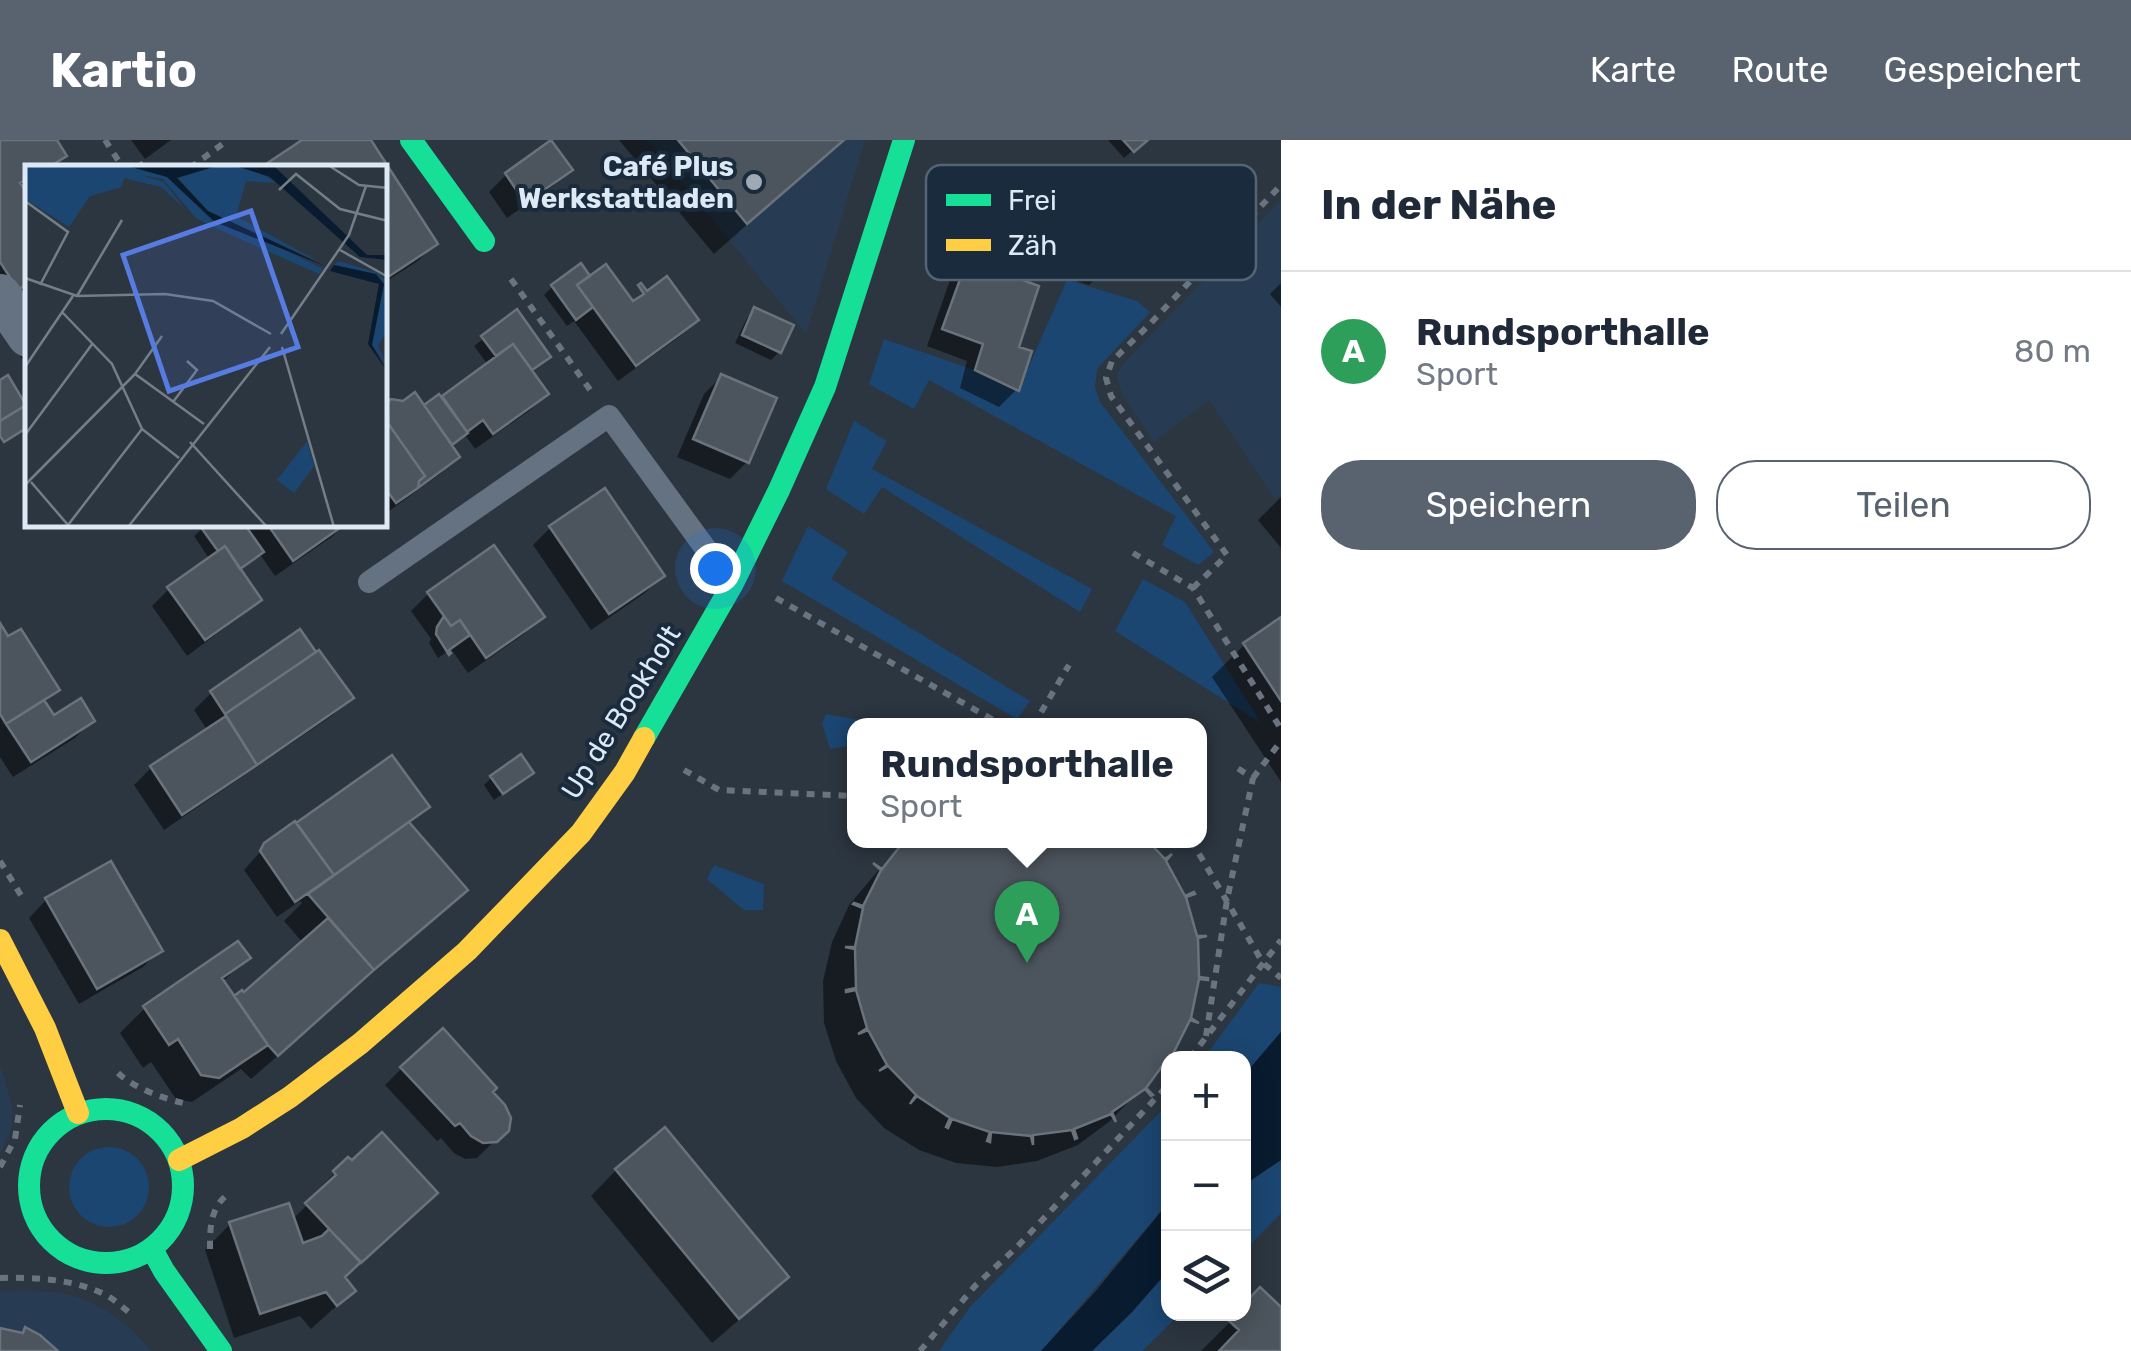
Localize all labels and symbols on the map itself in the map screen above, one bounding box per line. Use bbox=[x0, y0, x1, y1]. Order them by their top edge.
place label: Café Plus Werkstattladen bbox=[518, 150, 734, 215]
inset map bbox=[25, 165, 388, 528]
legend bbox=[926, 165, 1256, 280]
marker: Café Plus Werkstattladen bbox=[743, 171, 765, 193]
text: Frei bbox=[1008, 184, 1057, 217]
text: Zäh bbox=[1008, 229, 1057, 262]
your location bbox=[690, 543, 741, 594]
street label: Up de Bookholt bbox=[554, 619, 688, 805]
pin: A bbox=[994, 880, 1060, 963]

